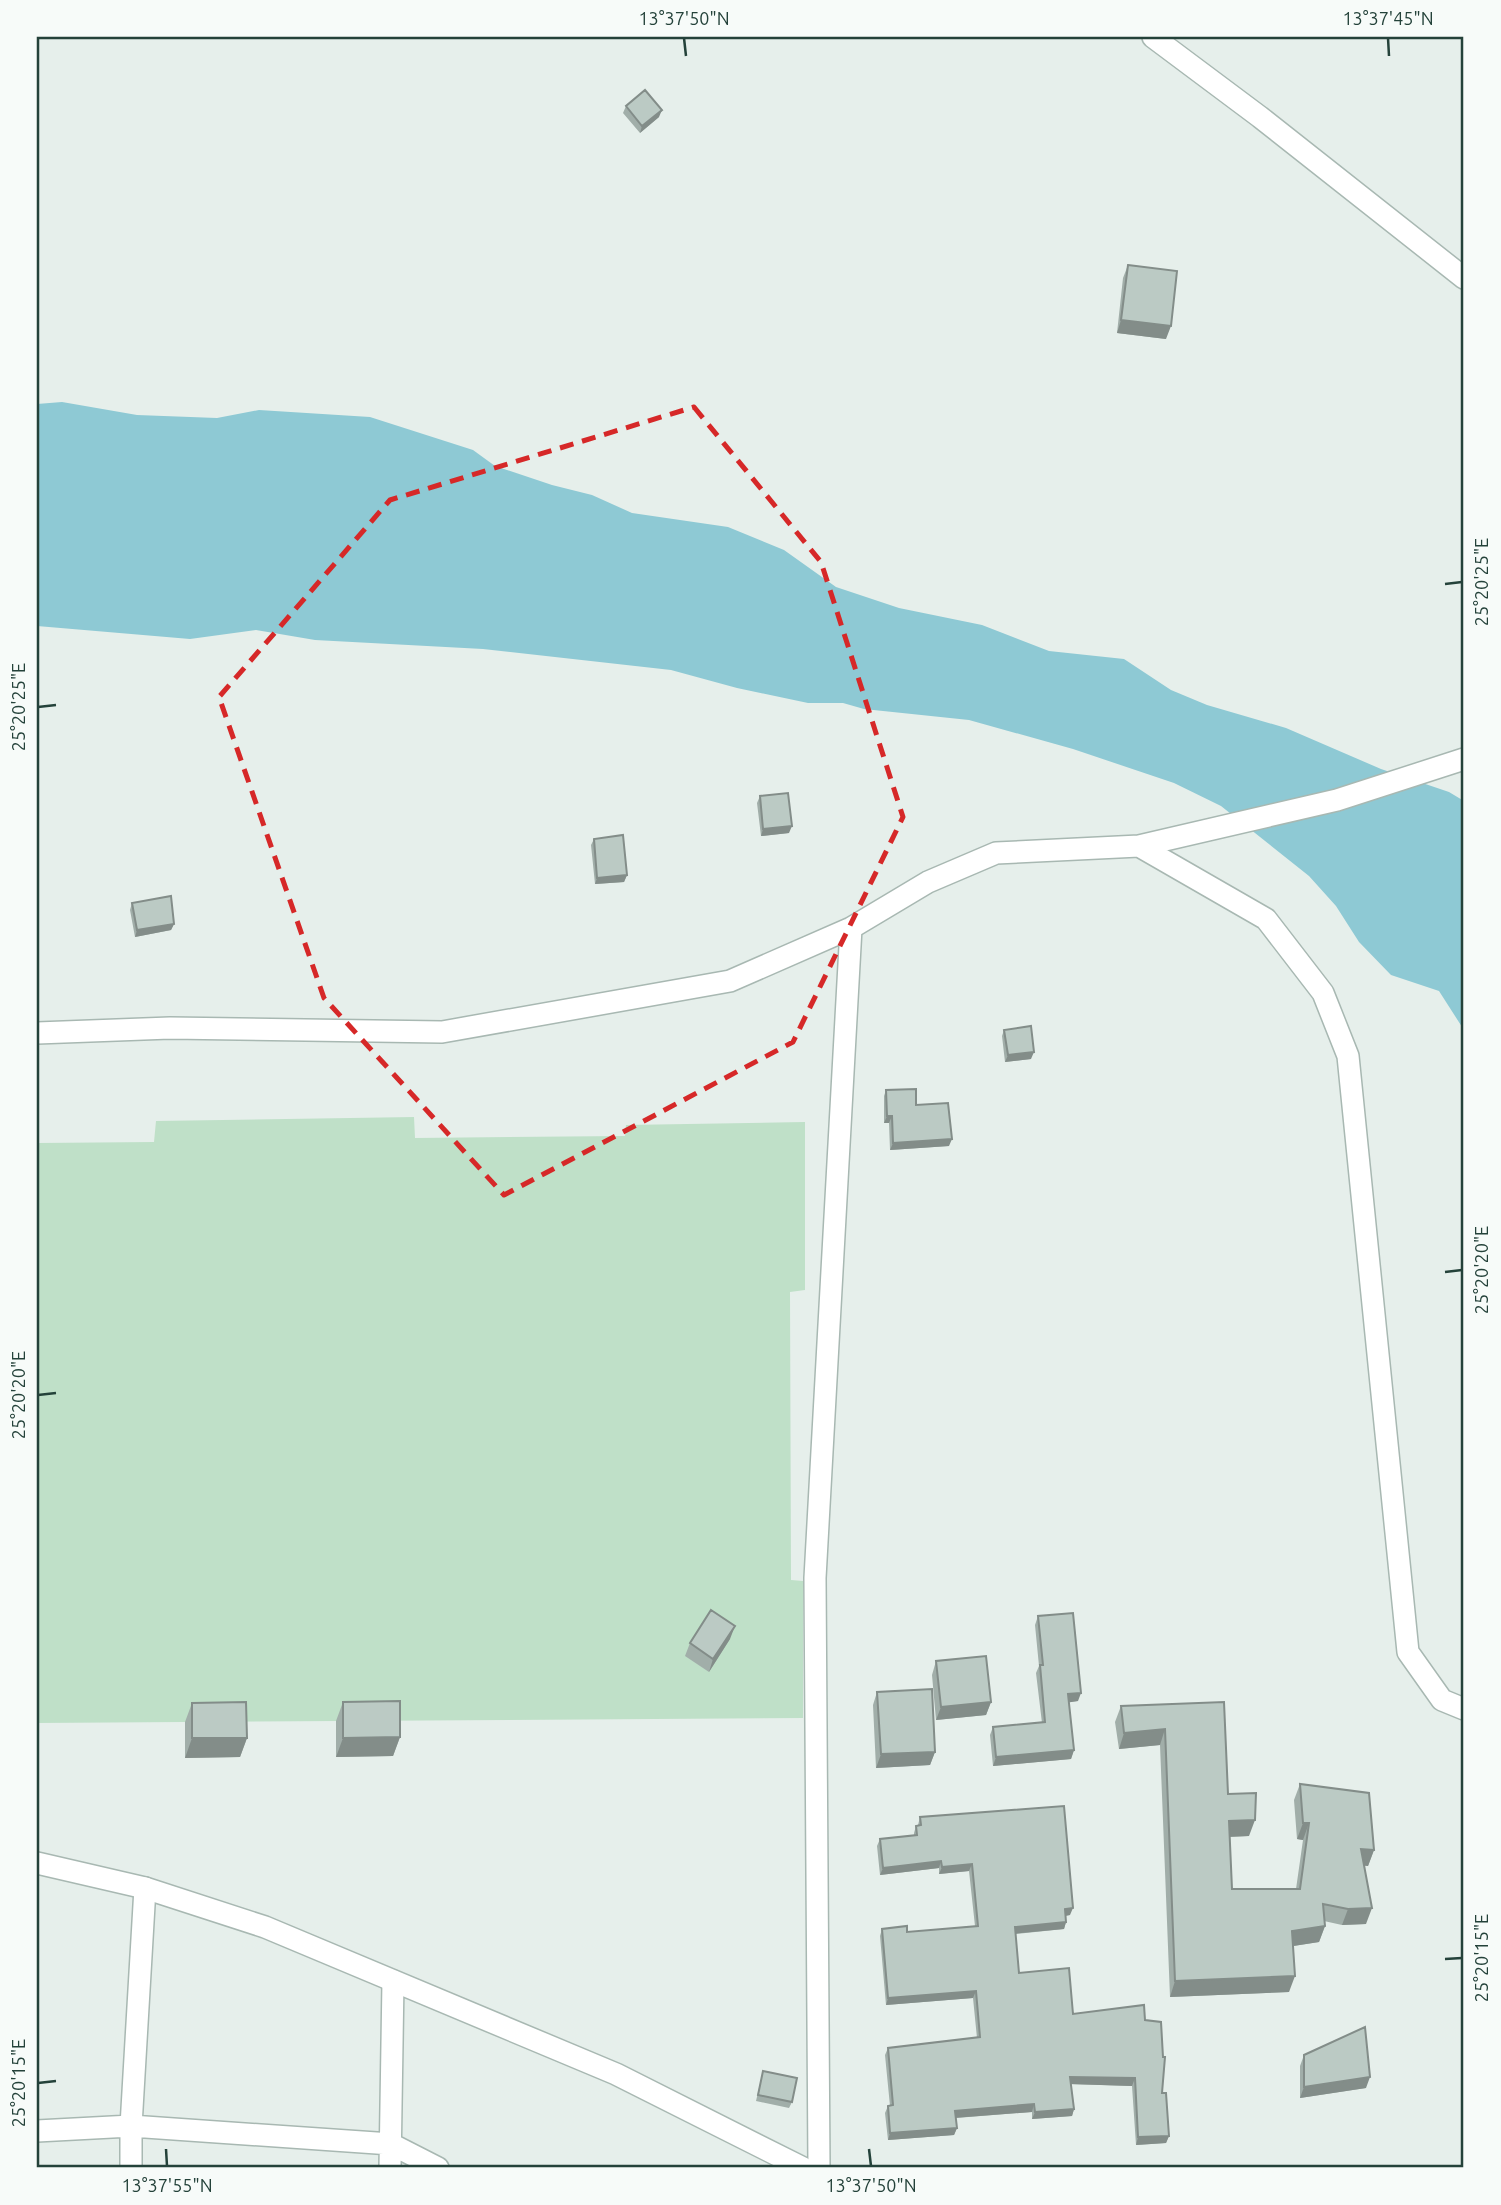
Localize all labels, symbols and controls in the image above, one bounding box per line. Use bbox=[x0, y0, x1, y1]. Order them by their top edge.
text: 13°37'50"N bbox=[638, 8, 730, 28]
text: 13°37'45"N bbox=[1342, 8, 1434, 28]
text: 25°20'25"E bbox=[1471, 538, 1491, 626]
text: 25°20'25"E bbox=[8, 663, 28, 751]
text: 25°20'20"E bbox=[1471, 1226, 1491, 1314]
text: 25°20'20"E bbox=[8, 1351, 28, 1439]
text: 25°20'15"E bbox=[1471, 1914, 1491, 2002]
text: 25°20'15"E bbox=[8, 2039, 28, 2127]
text: 13°37'55"N bbox=[121, 2175, 213, 2195]
text: 13°37'50"N bbox=[825, 2175, 917, 2195]

